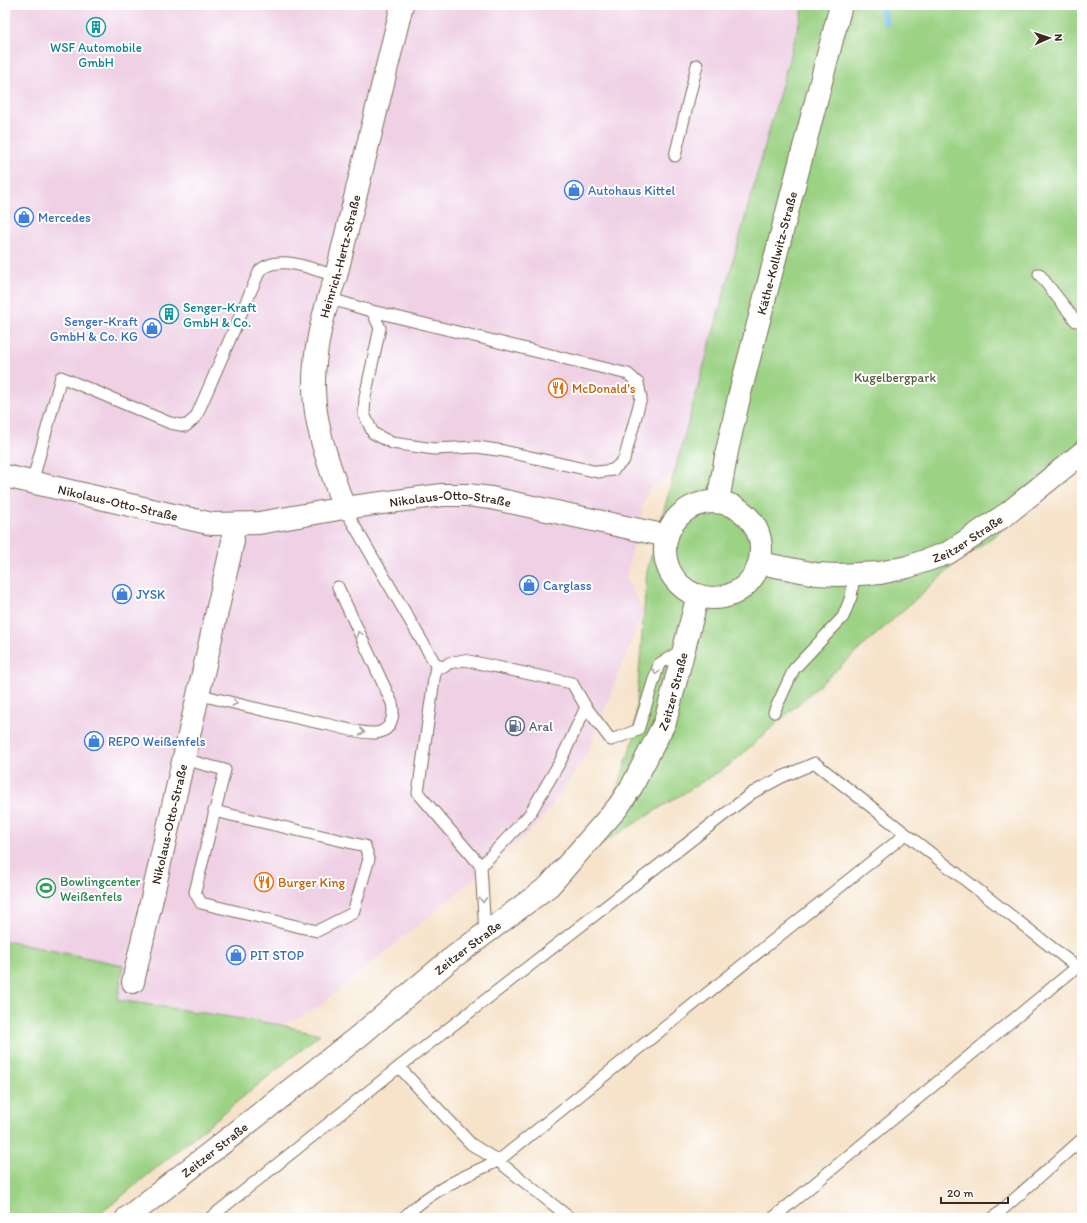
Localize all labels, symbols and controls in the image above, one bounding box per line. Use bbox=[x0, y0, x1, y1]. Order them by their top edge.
building icon: WSF Automobile GmbH bbox=[85, 16, 107, 38]
north arrow bbox=[1029, 18, 1069, 58]
text: N bbox=[1052, 33, 1065, 42]
place label: WSF Automobile GmbH bbox=[50, 40, 142, 70]
shop icon: Autohaus Kittel bbox=[563, 179, 585, 201]
place label: Autohaus Kittel bbox=[588, 183, 675, 198]
street label: Käthe-Kollwitz-Straße bbox=[754, 190, 800, 316]
street label: Heinrich-Hertz-Straße bbox=[316, 193, 364, 320]
shop icon: Mercedes bbox=[13, 206, 35, 228]
place label: Mercedes bbox=[38, 210, 91, 225]
place label: Senger-Kraft GmbH & Co. bbox=[183, 300, 257, 330]
building icon: Senger-Kraft GmbH & Co. bbox=[158, 303, 180, 325]
place label: Senger-Kraft GmbH & Co. KG bbox=[50, 314, 138, 344]
shop icon: Senger-Kraft GmbH & Co. KG bbox=[141, 317, 163, 339]
park label: Kugelbergpark bbox=[854, 370, 936, 385]
restaurant icon: McDonald's bbox=[547, 377, 569, 399]
place label: McDonald's bbox=[572, 381, 636, 396]
street label: Nikolaus-Otto-Straße bbox=[56, 482, 179, 524]
street label: Nikolaus-Otto-Straße bbox=[388, 488, 513, 510]
street label: Zeitzer Straße bbox=[930, 512, 1006, 566]
shop icon: Carglass bbox=[518, 574, 540, 596]
place label: Carglass bbox=[543, 578, 592, 593]
shop icon: JYSK bbox=[111, 583, 133, 605]
place label: JYSK bbox=[136, 587, 166, 602]
one-way arrow bbox=[356, 631, 364, 639]
street label: Zeitzer Straße bbox=[655, 651, 691, 733]
one-way arrow bbox=[652, 669, 661, 676]
one-way arrow bbox=[232, 699, 238, 707]
fuel station icon: Aral bbox=[504, 715, 526, 737]
place label: Aral bbox=[529, 719, 553, 734]
one-way arrow bbox=[359, 727, 365, 735]
shop icon: REPO Weißenfels bbox=[83, 730, 105, 752]
place label: REPO Weißenfels bbox=[108, 734, 206, 749]
street label: Nikolaus-Otto-Straße bbox=[148, 763, 190, 886]
restaurant icon: Burger King bbox=[253, 871, 275, 893]
place label: Bowlingcenter Weißenfels bbox=[60, 874, 141, 904]
place label: Burger King bbox=[278, 875, 346, 890]
sports icon: Bowlingcenter Weißenfels bbox=[35, 877, 57, 899]
one-way arrow bbox=[478, 897, 487, 903]
street label: Zeitzer Straße bbox=[431, 917, 504, 978]
shop icon: PIT STOP bbox=[225, 944, 247, 966]
place label: PIT STOP bbox=[250, 948, 304, 963]
street label: Zeitzer Straße bbox=[178, 1119, 251, 1181]
scale bar bbox=[941, 1179, 1008, 1205]
text: 20 m bbox=[947, 1186, 974, 1200]

